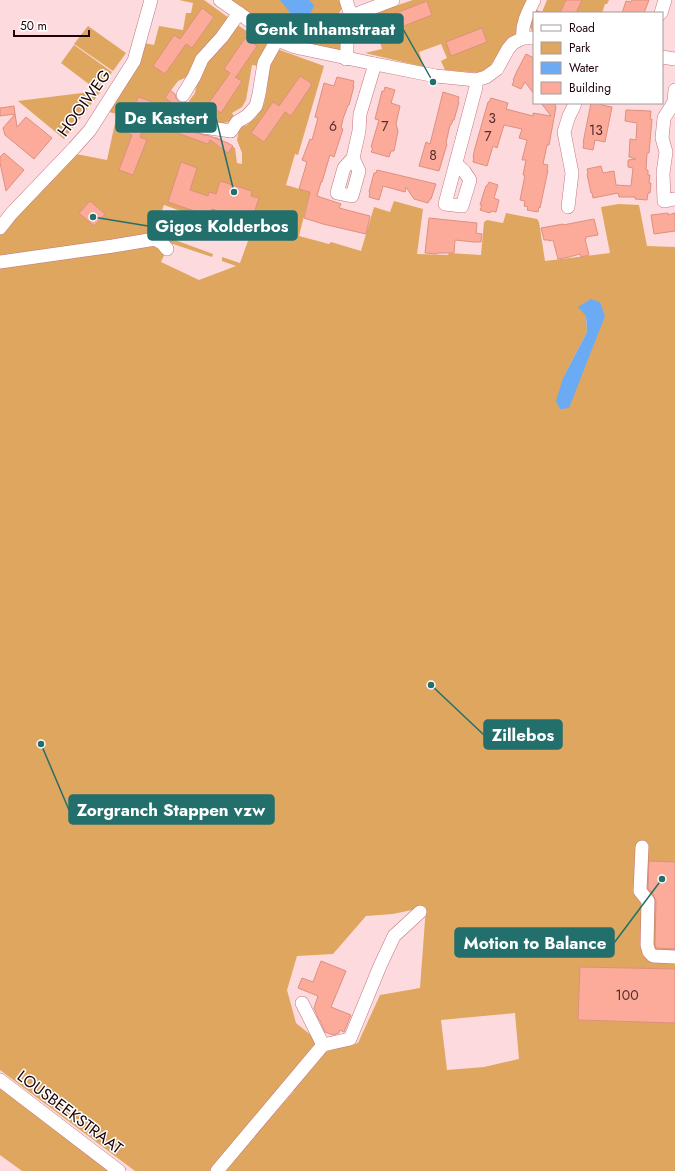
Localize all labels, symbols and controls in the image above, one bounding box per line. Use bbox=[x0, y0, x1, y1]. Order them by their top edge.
scale bar bbox=[14, 12, 89, 38]
legend bbox=[533, 12, 663, 104]
callout: Genk Inhamstraat bbox=[247, 14, 403, 43]
text: 50 m bbox=[20, 17, 47, 35]
text: Genk Inhamstraat bbox=[255, 17, 396, 41]
text: Road bbox=[569, 19, 595, 37]
text: Park bbox=[569, 39, 591, 57]
text: Water bbox=[569, 59, 600, 77]
street label: HOOIWEG bbox=[52, 65, 116, 141]
text: Building bbox=[569, 79, 611, 97]
callout: De Kastert bbox=[116, 103, 216, 132]
text: De Kastert bbox=[124, 106, 208, 130]
house number: 3 bbox=[488, 108, 496, 128]
house number: 6 bbox=[329, 116, 337, 136]
house number: 7 bbox=[381, 116, 389, 136]
house number: 13 bbox=[589, 120, 603, 140]
house number: 7 bbox=[484, 126, 492, 146]
house number: 8 bbox=[429, 145, 437, 165]
callout: Gigos Kolderbos bbox=[148, 211, 297, 240]
text: Gigos Kolderbos bbox=[155, 214, 289, 238]
callout: Zillebos bbox=[484, 720, 562, 749]
text: Zillebos bbox=[492, 723, 554, 747]
callout: Zorgranch Stappen vzw bbox=[69, 795, 274, 824]
text: Zorgranch Stappen vzw bbox=[77, 798, 266, 822]
callout: Motion to Balance bbox=[455, 928, 614, 957]
text: Motion to Balance bbox=[464, 931, 607, 955]
house number: 100 bbox=[615, 985, 639, 1005]
street label: LOUSBEEKSTRAAT bbox=[12, 1065, 128, 1160]

